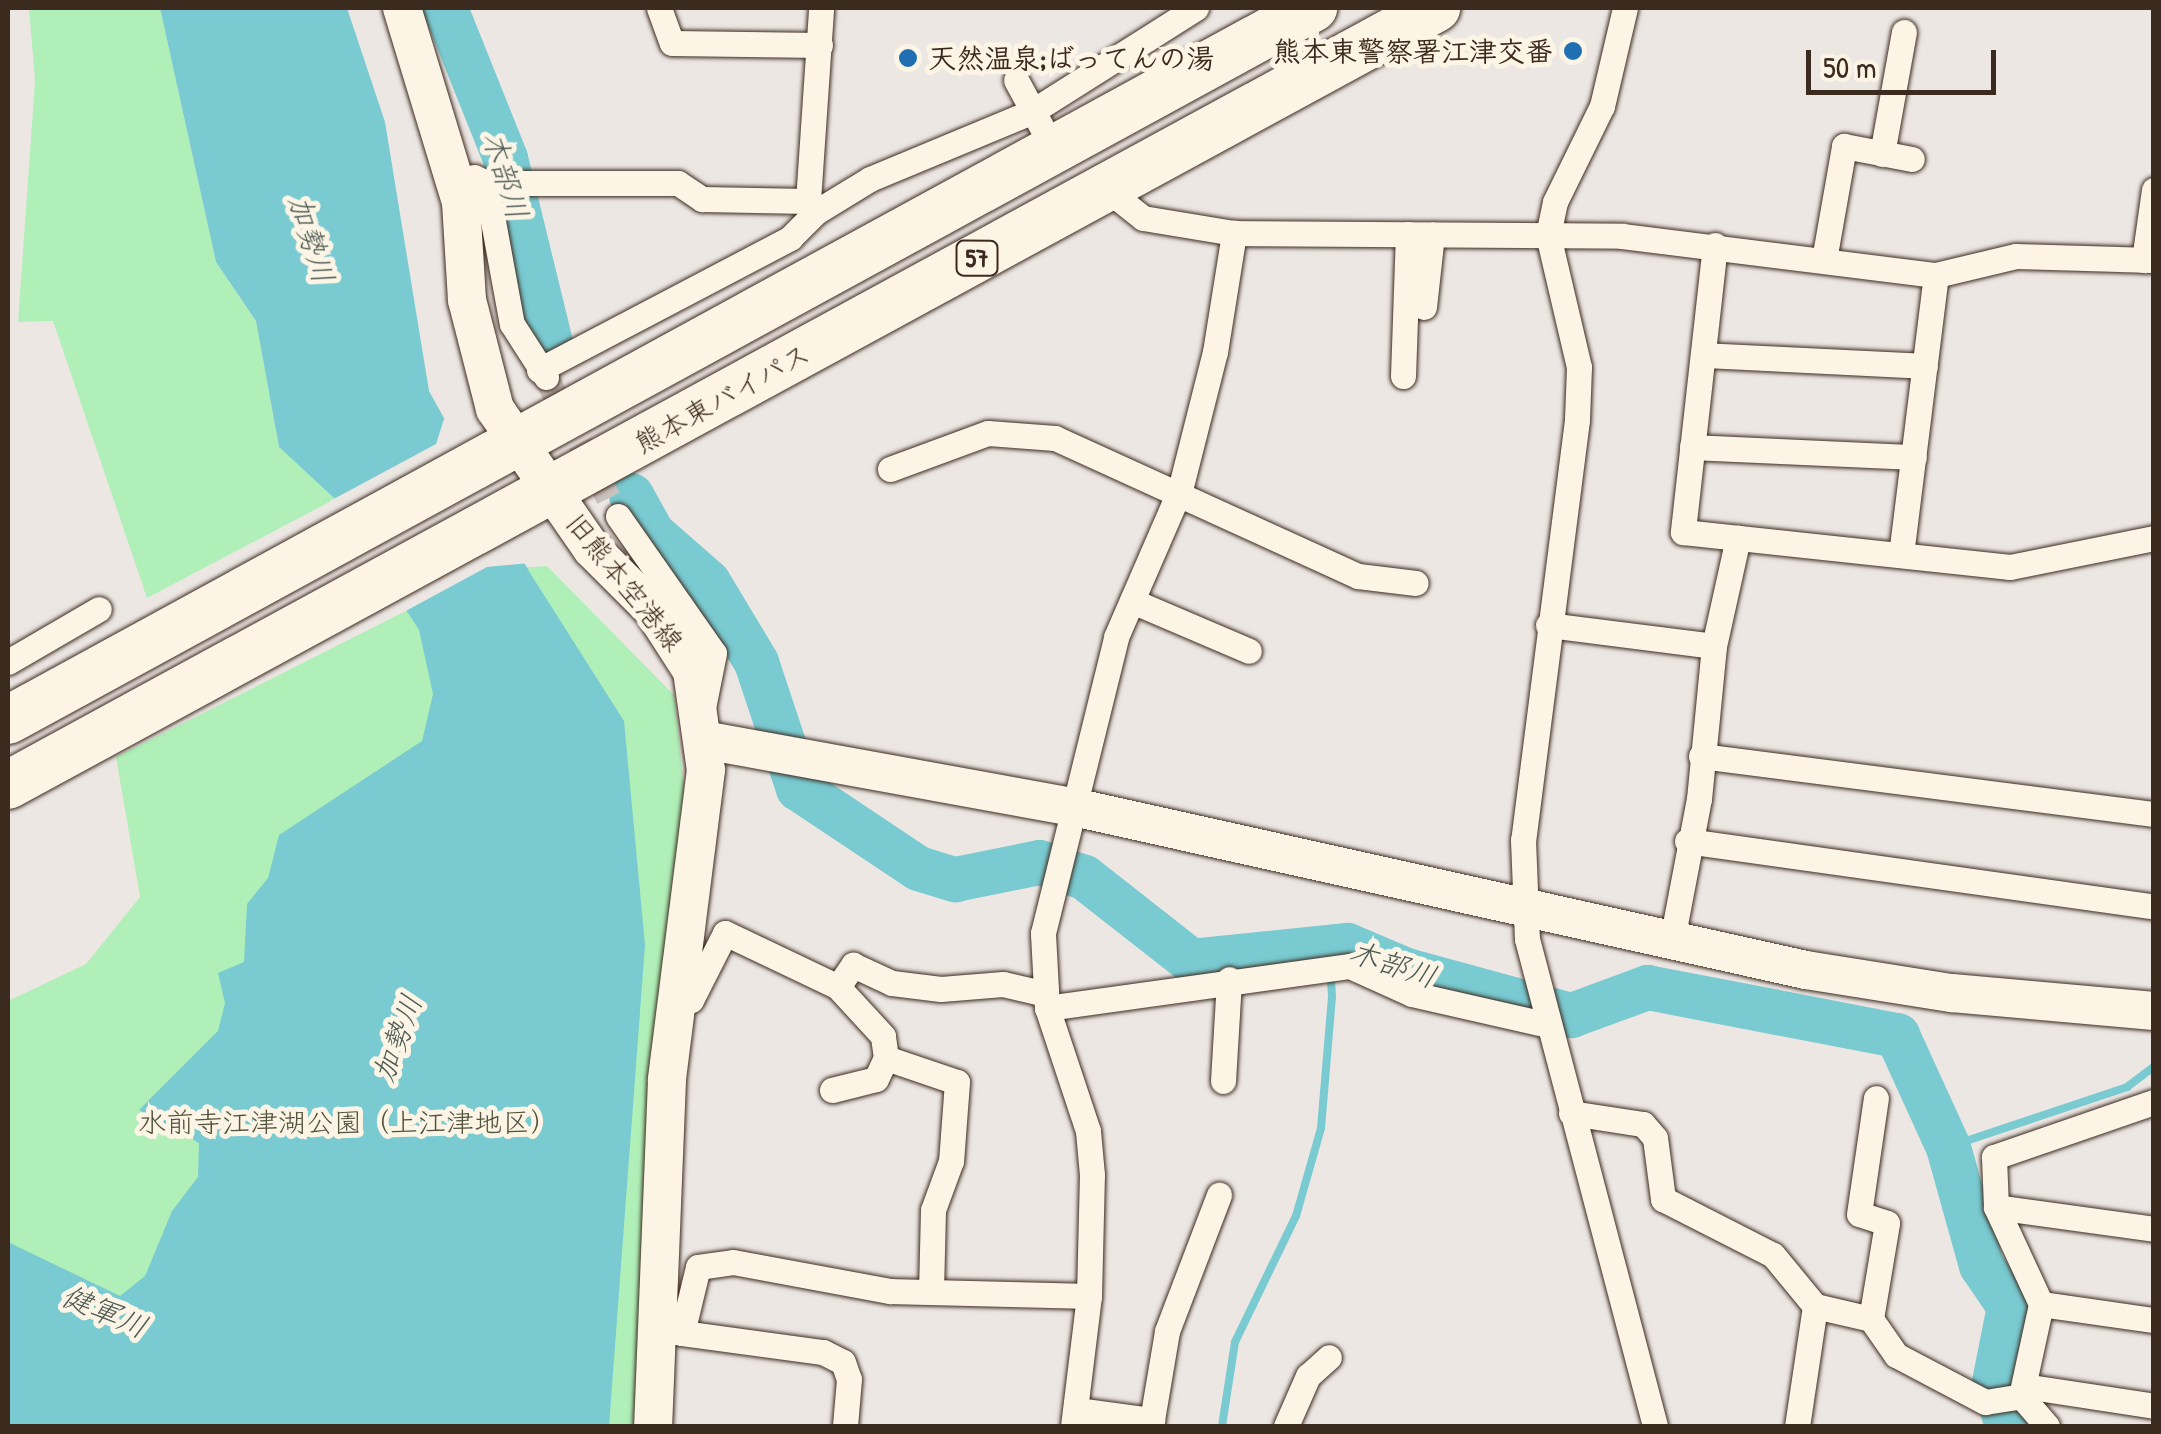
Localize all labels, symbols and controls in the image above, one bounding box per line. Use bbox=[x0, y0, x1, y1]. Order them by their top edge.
scale bar bbox=[1811, 30, 2001, 92]
place label: 熊本東警察署江津交番 bbox=[1273, 34, 1553, 68]
marker: 熊本東警察署江津交番 bbox=[1562, 40, 1584, 62]
place label: 天然温泉;ばってんの湯 bbox=[928, 41, 1214, 75]
marker: 天然温泉;ばってんの湯 bbox=[897, 47, 919, 69]
text: 50 m bbox=[1823, 47, 1876, 87]
water label: 木部川 bbox=[476, 127, 536, 223]
water label: 加勢川 bbox=[282, 191, 342, 287]
road number: 57 bbox=[954, 238, 1000, 278]
street label: 熊本東バイパス bbox=[628, 336, 816, 460]
street label: 旧熊本空港線 bbox=[559, 506, 691, 658]
water label: 木部川 bbox=[1345, 933, 1441, 995]
water label: 加勢川 bbox=[365, 990, 429, 1086]
park label: 水前寺江津湖公園（上江津地区） bbox=[138, 1105, 558, 1139]
water label: 健軍川 bbox=[57, 1277, 153, 1345]

